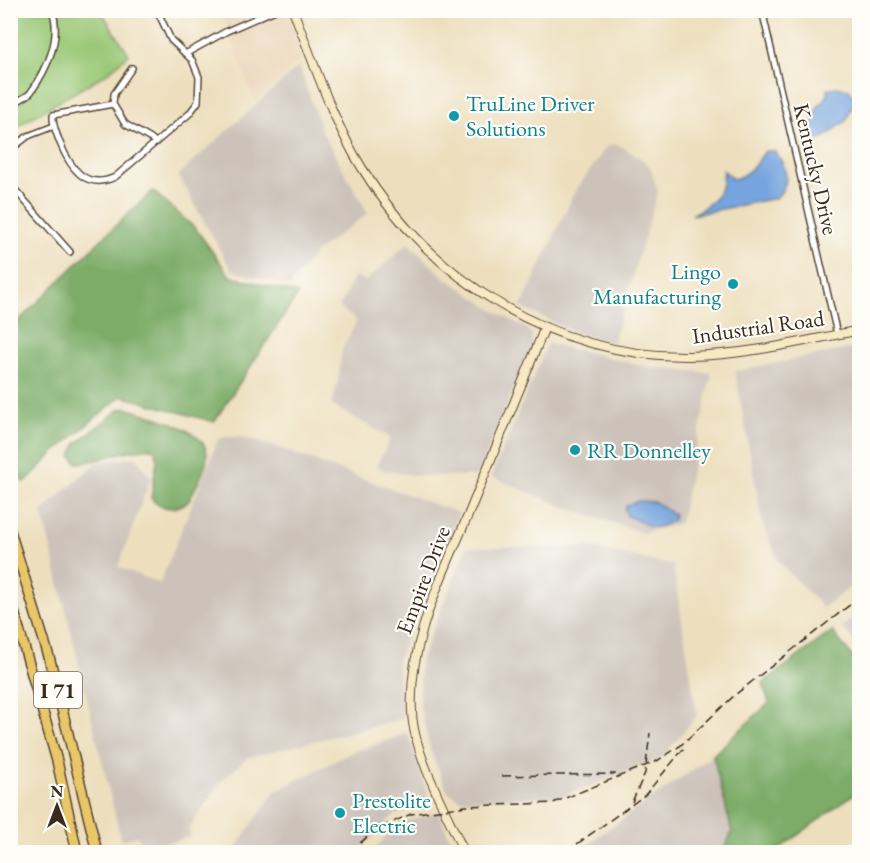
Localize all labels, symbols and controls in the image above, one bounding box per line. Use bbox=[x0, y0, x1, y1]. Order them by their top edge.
place label: TruLine Driver Solutions bbox=[466, 89, 595, 143]
street label: Kentucky Drive bbox=[787, 100, 845, 238]
marker: TruLine Driver Solutions bbox=[447, 109, 461, 123]
place label: Lingo Manufacturing bbox=[593, 257, 721, 311]
marker: Lingo Manufacturing bbox=[726, 277, 740, 291]
street label: Industrial Road bbox=[690, 303, 827, 351]
place label: RR Donnelley bbox=[587, 436, 711, 465]
marker: RR Donnelley bbox=[568, 443, 582, 457]
street label: Empire Drive bbox=[389, 521, 457, 638]
road number: I 71 bbox=[34, 672, 82, 708]
north arrow bbox=[27, 776, 87, 836]
text: N bbox=[51, 781, 64, 802]
place label: Prestolite Electric bbox=[352, 786, 431, 840]
marker: Prestolite Electric bbox=[333, 806, 347, 820]

